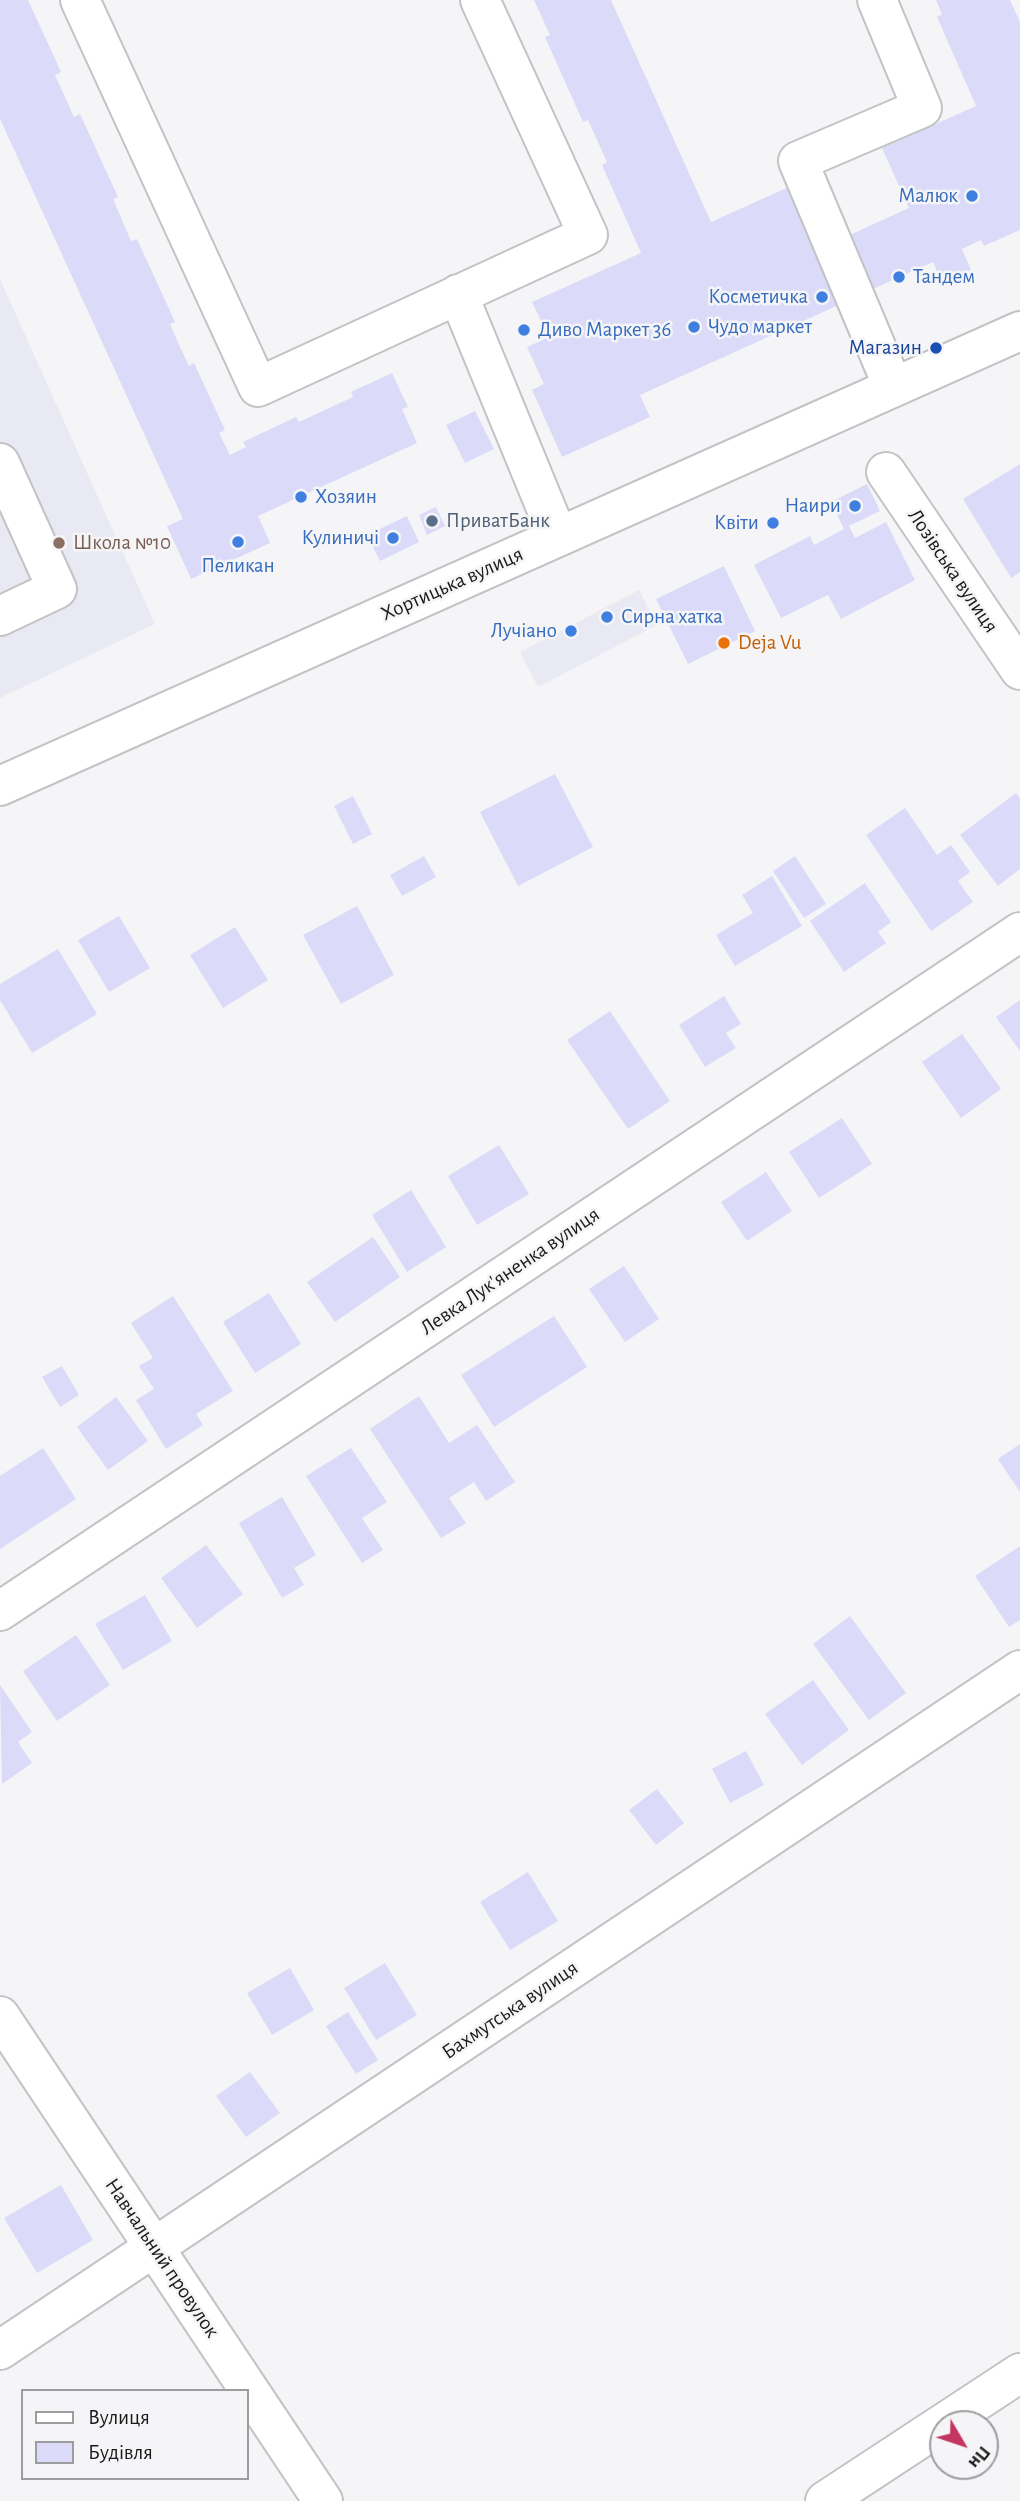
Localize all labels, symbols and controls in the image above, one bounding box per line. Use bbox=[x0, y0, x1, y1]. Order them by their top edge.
place label: Малюк bbox=[898, 183, 958, 209]
marker: Малюк bbox=[964, 188, 980, 204]
place label: Тандем bbox=[913, 264, 975, 290]
marker: Тандем bbox=[891, 269, 907, 285]
place label: Косметичка bbox=[708, 284, 808, 310]
marker: Косметичка bbox=[814, 289, 830, 305]
place label: Чудо маркет bbox=[708, 314, 812, 340]
place label: Диво Маркет 36 bbox=[538, 317, 671, 343]
marker: Чудо маркет bbox=[686, 319, 702, 335]
marker: Диво Маркет 36 bbox=[516, 322, 532, 338]
place label: Магазин bbox=[848, 335, 922, 361]
marker: Магазин bbox=[928, 340, 944, 356]
place label: Хозяин bbox=[315, 484, 377, 510]
marker: Хозяин bbox=[293, 489, 309, 505]
place label: Наири bbox=[784, 493, 841, 519]
marker: Наири bbox=[847, 498, 863, 514]
street label: Лозівська вулиця bbox=[902, 504, 1004, 638]
place label: ПриватБанк bbox=[446, 508, 550, 534]
place label: Квіти bbox=[714, 510, 759, 536]
marker: ПриватБанк bbox=[424, 513, 440, 529]
marker: Квіти bbox=[765, 515, 781, 531]
place label: Кулиничі bbox=[302, 525, 379, 551]
place label: Школа №10 bbox=[73, 530, 171, 556]
marker: Кулиничі bbox=[385, 530, 401, 546]
marker: Пеликан bbox=[230, 534, 246, 550]
marker: Школа №10 bbox=[51, 535, 67, 551]
street label: Хортицька вулиця bbox=[377, 541, 527, 627]
place label: Пеликан bbox=[201, 553, 275, 579]
place label: Сирна хатка bbox=[621, 604, 723, 630]
marker: Сирна хатка bbox=[599, 609, 615, 625]
place label: Лучіано bbox=[491, 618, 557, 644]
marker: Лучіано bbox=[563, 623, 579, 639]
place label: Deja Vu bbox=[738, 630, 801, 656]
marker: Deja Vu bbox=[716, 635, 732, 651]
street label: Левка Лук'яненка вулиця bbox=[416, 1202, 604, 1340]
street label: Бахмутська вулиця bbox=[437, 1955, 583, 2065]
street label: Навчальний провулок bbox=[99, 2173, 225, 2343]
legend bbox=[21, 2389, 248, 2480]
text: Вулиця bbox=[88, 2407, 150, 2428]
north arrow bbox=[929, 2410, 999, 2480]
text: Будівля bbox=[88, 2442, 153, 2463]
text: Пн bbox=[964, 2442, 994, 2472]

